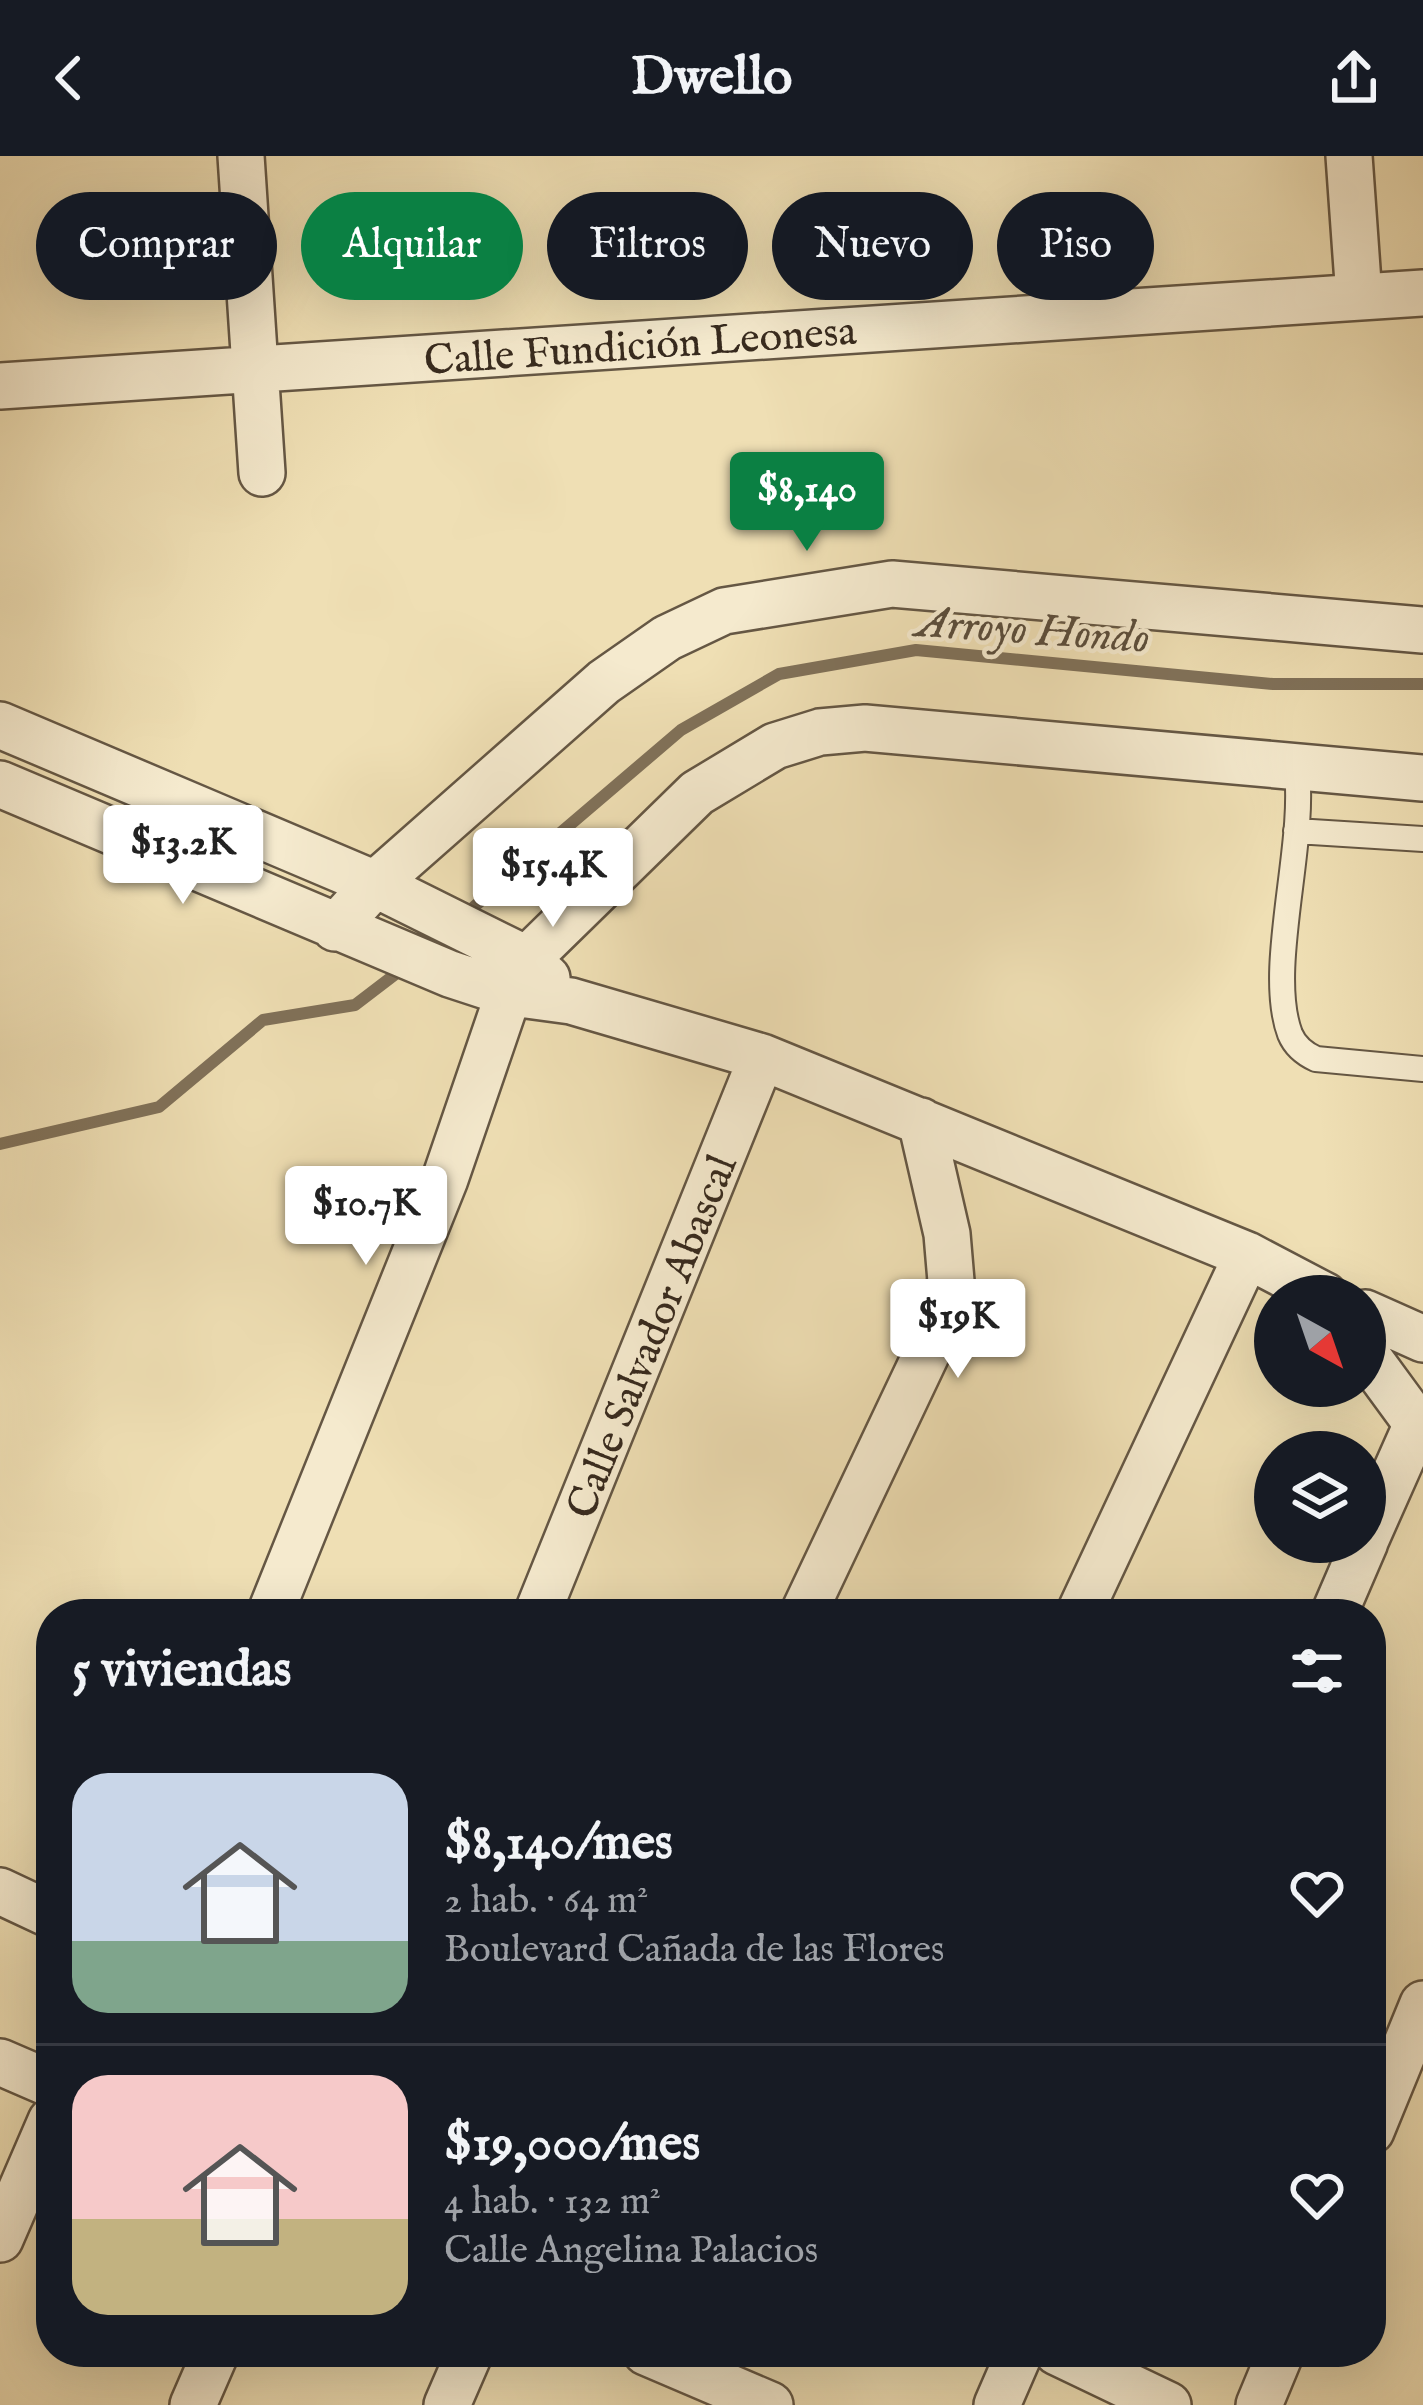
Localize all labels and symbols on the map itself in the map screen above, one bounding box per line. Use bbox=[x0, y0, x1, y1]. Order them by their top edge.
street label: Calle Fundición Leonesa bbox=[422, 306, 859, 389]
pin: $8,140 bbox=[709, 452, 905, 554]
water label: Arroyo Hondo bbox=[910, 595, 1151, 668]
pin: $13.2K bbox=[85, 805, 281, 907]
pin: $15.4K bbox=[455, 828, 651, 930]
street label: Calle Salvador Abascal bbox=[556, 1147, 751, 1527]
pin: $10.7K bbox=[268, 1166, 464, 1268]
north arrow bbox=[1254, 1275, 1386, 1407]
pin: $19K bbox=[887, 1279, 1029, 1381]

